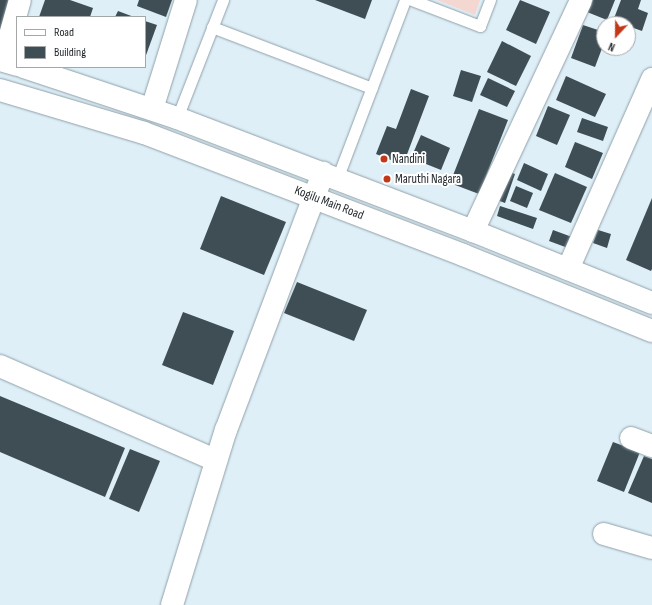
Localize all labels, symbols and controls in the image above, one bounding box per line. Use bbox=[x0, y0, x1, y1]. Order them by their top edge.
legend bbox=[16, 16, 146, 68]
north arrow bbox=[596, 16, 636, 56]
text: Road bbox=[54, 25, 74, 40]
text: N bbox=[607, 40, 617, 54]
text: Building bbox=[54, 45, 86, 60]
place label: Nandini bbox=[392, 151, 425, 167]
marker: Nandini bbox=[379, 154, 389, 164]
place label: Maruthi Nagara bbox=[395, 171, 461, 187]
marker: Maruthi Nagara bbox=[382, 174, 392, 184]
street label: Kogilu Main Road bbox=[292, 183, 366, 223]

